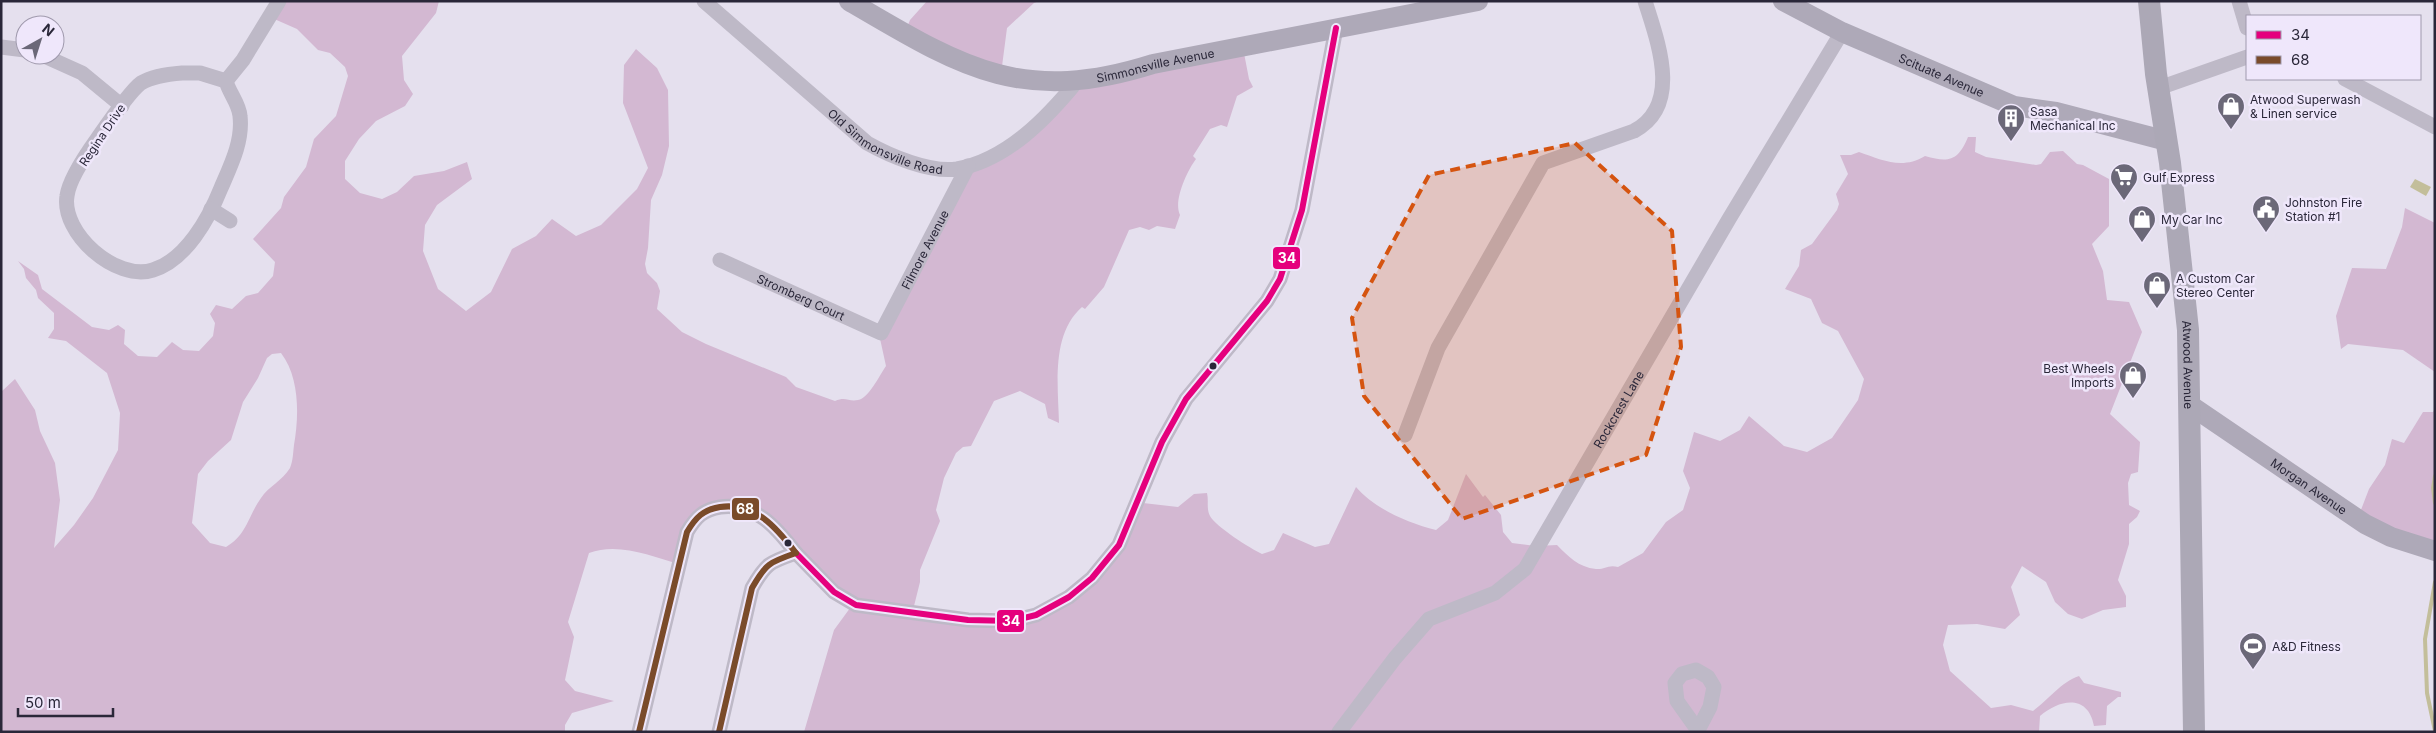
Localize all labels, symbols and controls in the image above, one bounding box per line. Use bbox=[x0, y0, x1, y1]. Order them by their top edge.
north arrow bbox=[15, 15, 65, 65]
legend bbox=[2246, 15, 2421, 80]
text: N bbox=[39, 20, 58, 39]
text: 34 bbox=[2291, 25, 2310, 44]
street label: Simmonsville Avenue bbox=[1095, 45, 1215, 85]
street label: Scituate Avenue bbox=[1896, 50, 1987, 100]
text: 68 bbox=[2291, 50, 2310, 69]
shop icon: Atwood Superwash & Linen service bbox=[2216, 91, 2246, 130]
place label: Atwood Superwash & Linen service bbox=[2250, 92, 2361, 121]
street label: Regina Drive bbox=[76, 101, 128, 169]
building icon: Sasa Mechanical Inc bbox=[1996, 103, 2026, 142]
place label: Sasa Mechanical Inc bbox=[2030, 104, 2116, 133]
street label: Old Simmonsville Road bbox=[825, 105, 944, 177]
supermarket icon: Gulf Express bbox=[2109, 162, 2139, 201]
place label: Gulf Express bbox=[2143, 170, 2215, 185]
public building icon: Johnston Fire Station #1 bbox=[2251, 194, 2281, 233]
place label: Johnston Fire Station #1 bbox=[2285, 195, 2362, 224]
shop icon: My Car Inc bbox=[2127, 204, 2157, 243]
street label: Filmore Avenue bbox=[898, 207, 951, 292]
place label: My Car Inc bbox=[2161, 212, 2223, 227]
line badge: 34 bbox=[1272, 246, 1301, 270]
text: 34 bbox=[1278, 249, 1296, 266]
street label: Stromberg Court bbox=[755, 270, 847, 323]
shop icon: A Custom Car Stereo Center bbox=[2142, 270, 2172, 309]
place label: A Custom Car Stereo Center bbox=[2176, 271, 2255, 300]
street label: Atwood Avenue bbox=[2179, 319, 2197, 409]
shop icon: Best Wheels Imports bbox=[2118, 360, 2148, 399]
unlabelled marker bbox=[1208, 361, 1218, 371]
place label: Best Wheels Imports bbox=[2043, 361, 2114, 390]
street label: Rockcrest Lane bbox=[1590, 368, 1647, 451]
street label: Morgan Avenue bbox=[2268, 455, 2350, 517]
line badge: 68 bbox=[731, 497, 760, 521]
text: 68 bbox=[736, 500, 754, 517]
unlabelled marker bbox=[783, 538, 793, 548]
line badge: 34 bbox=[996, 609, 1025, 633]
text: 34 bbox=[1002, 612, 1020, 629]
sports icon: A&D Fitness bbox=[2238, 631, 2268, 670]
place label: A&D Fitness bbox=[2272, 639, 2341, 654]
scale bar bbox=[18, 686, 112, 718]
text: 50 m bbox=[25, 693, 61, 712]

